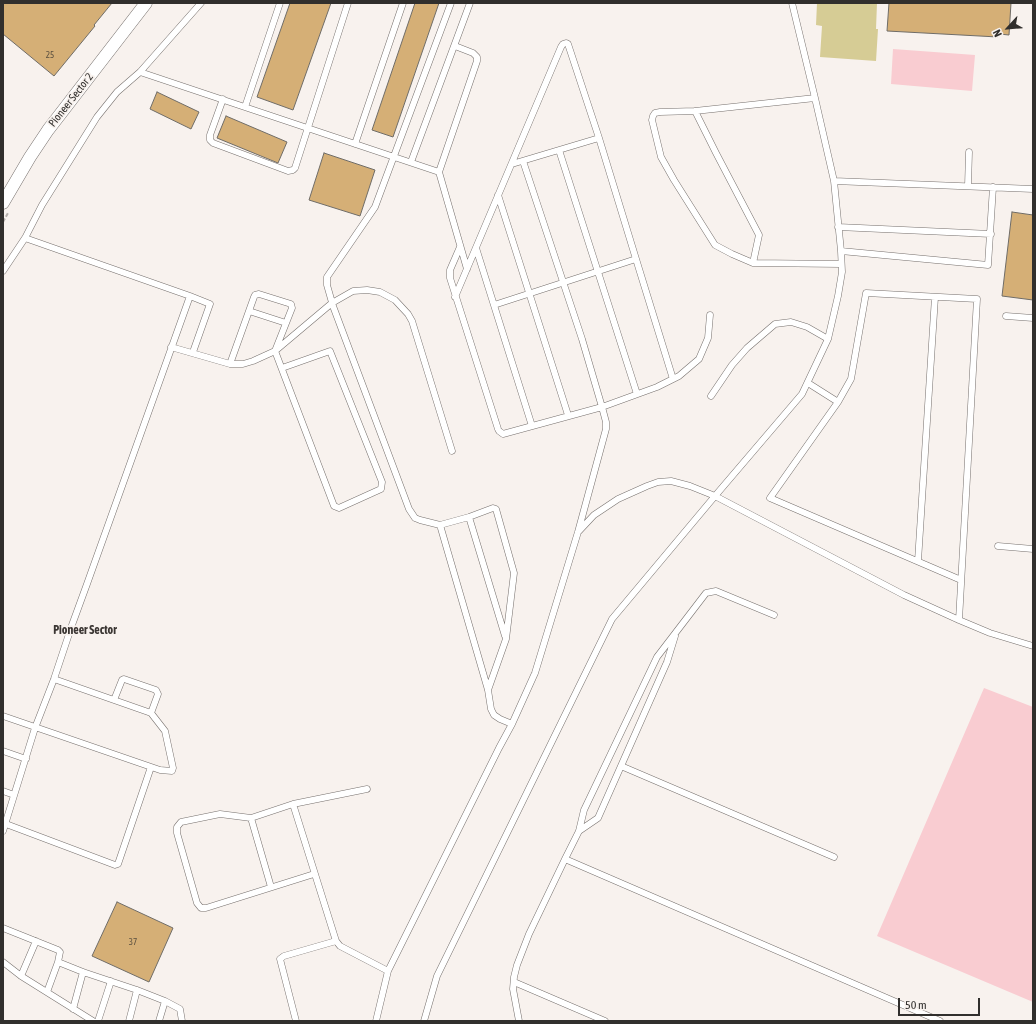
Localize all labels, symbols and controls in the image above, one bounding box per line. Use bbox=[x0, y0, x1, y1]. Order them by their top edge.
north arrow bbox=[988, 8, 1028, 48]
text: N bbox=[990, 28, 1004, 39]
house number: 25 bbox=[46, 50, 54, 60]
street label: Pioneer Sector 2 bbox=[46, 70, 96, 130]
district label: Pioneer Sector bbox=[53, 623, 117, 637]
house number: 37 bbox=[129, 937, 137, 947]
scale bar bbox=[900, 990, 982, 1016]
text: 50 m bbox=[905, 998, 927, 1012]

